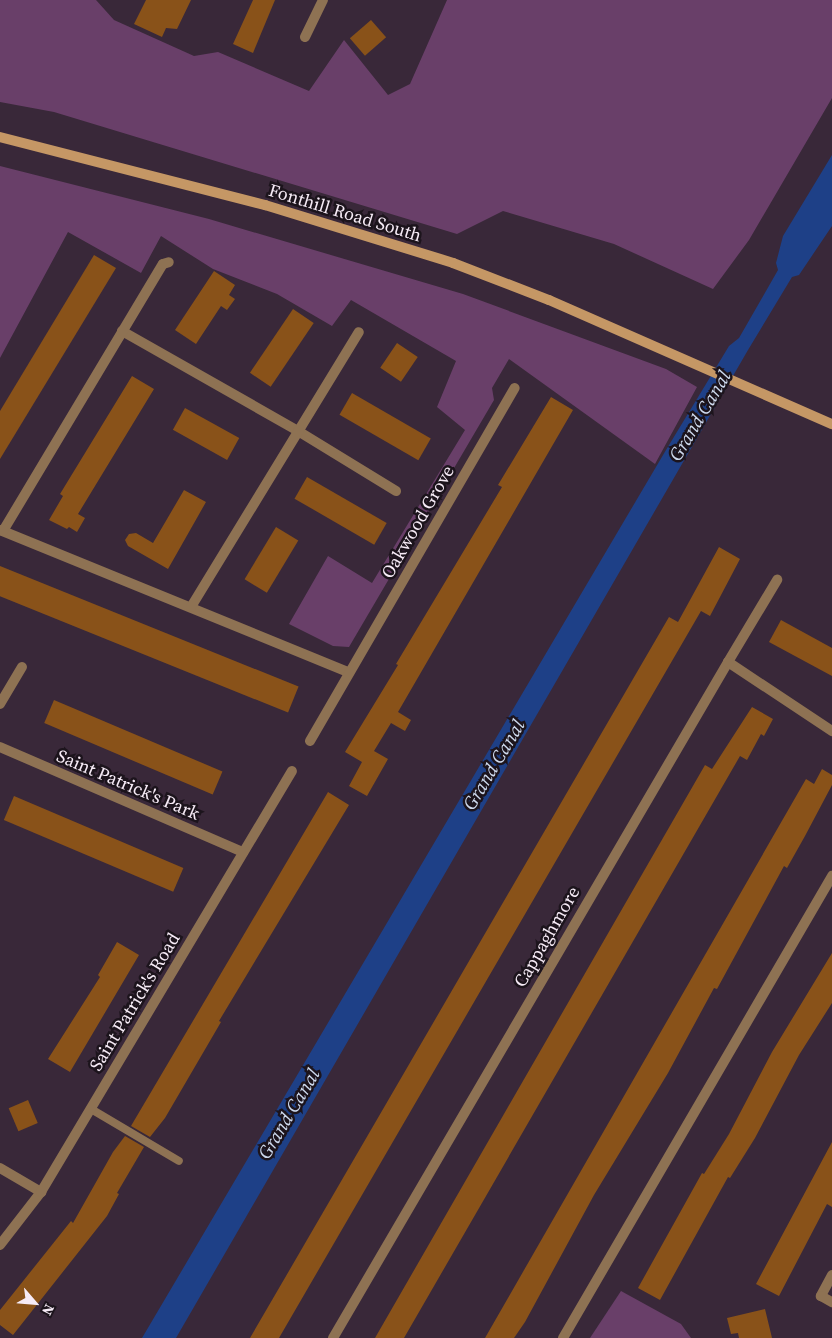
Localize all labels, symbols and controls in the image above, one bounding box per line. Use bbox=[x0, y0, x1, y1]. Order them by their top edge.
street label: Fonthill Road South bbox=[266, 180, 424, 246]
water label: Grand Canal bbox=[664, 367, 736, 465]
street label: Oakwood Grove bbox=[377, 462, 459, 582]
water label: Grand Canal bbox=[458, 716, 530, 814]
street label: Saint Patrick's Park bbox=[53, 745, 203, 825]
street label: Cappaghmore bbox=[509, 883, 585, 991]
street label: Saint Patrick's Road bbox=[85, 929, 185, 1075]
water label: Grand Canal bbox=[253, 1065, 325, 1163]
north arrow bbox=[10, 1278, 60, 1328]
text: N bbox=[37, 1301, 60, 1319]

